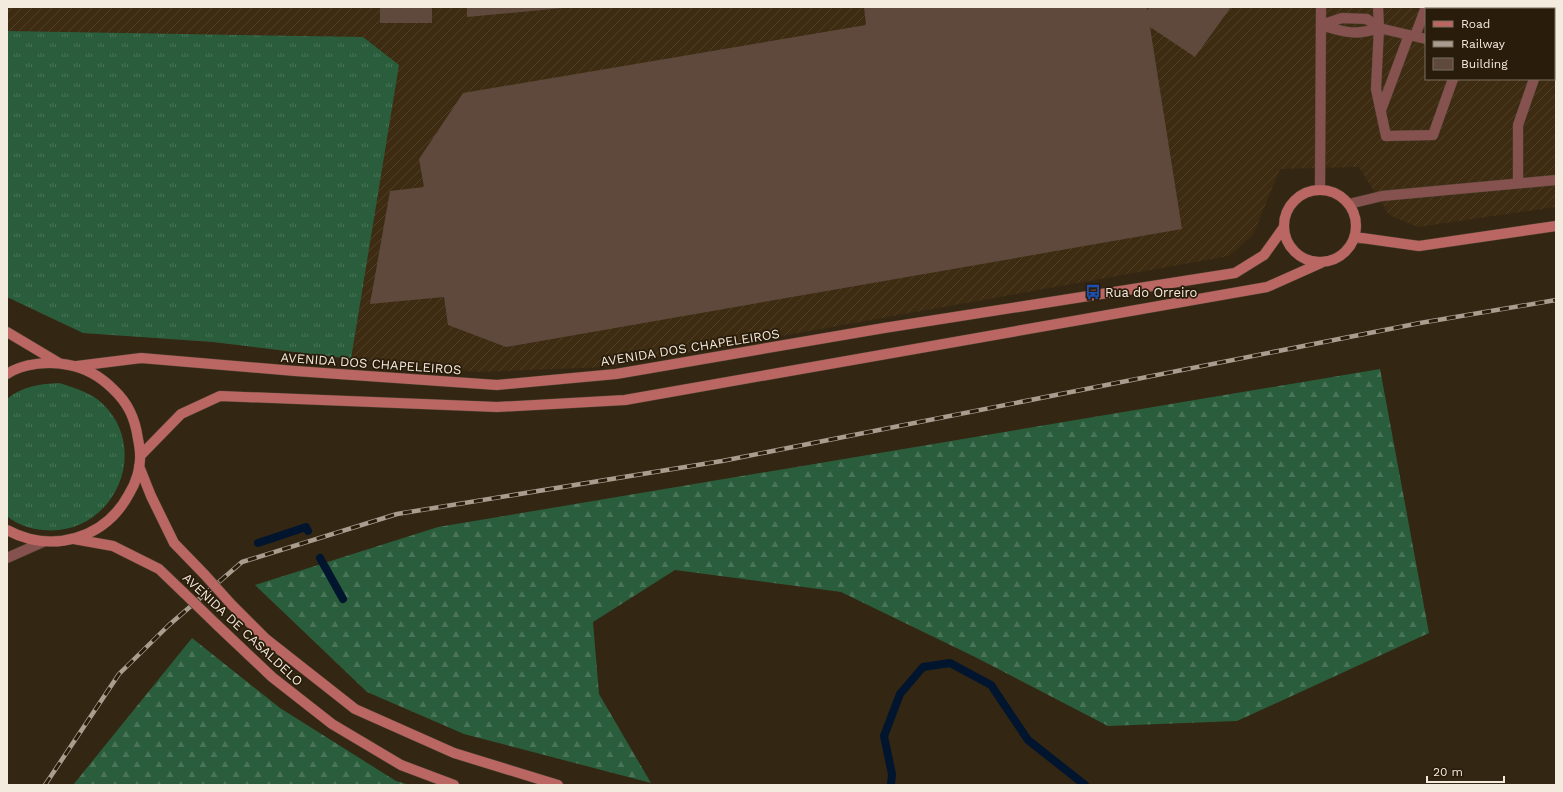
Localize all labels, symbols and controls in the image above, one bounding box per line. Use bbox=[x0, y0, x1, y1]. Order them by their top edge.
legend bbox=[1425, 8, 1555, 80]
text: Road bbox=[1461, 17, 1490, 31]
text: Railway bbox=[1461, 37, 1506, 51]
text: Building bbox=[1461, 57, 1508, 71]
bus stop icon: Rua do Orreiro bbox=[1084, 283, 1102, 301]
place label: Rua do Orreiro bbox=[1105, 285, 1198, 300]
street label: AVENIDA DOS CHAPELEIROS bbox=[599, 326, 781, 369]
street label: AVENIDA DOS CHAPELEIROS bbox=[280, 350, 462, 377]
street label: AVENIDA DE CASALDELO bbox=[180, 570, 306, 689]
scale bar bbox=[1427, 758, 1504, 784]
text: 20 m bbox=[1433, 765, 1463, 779]

